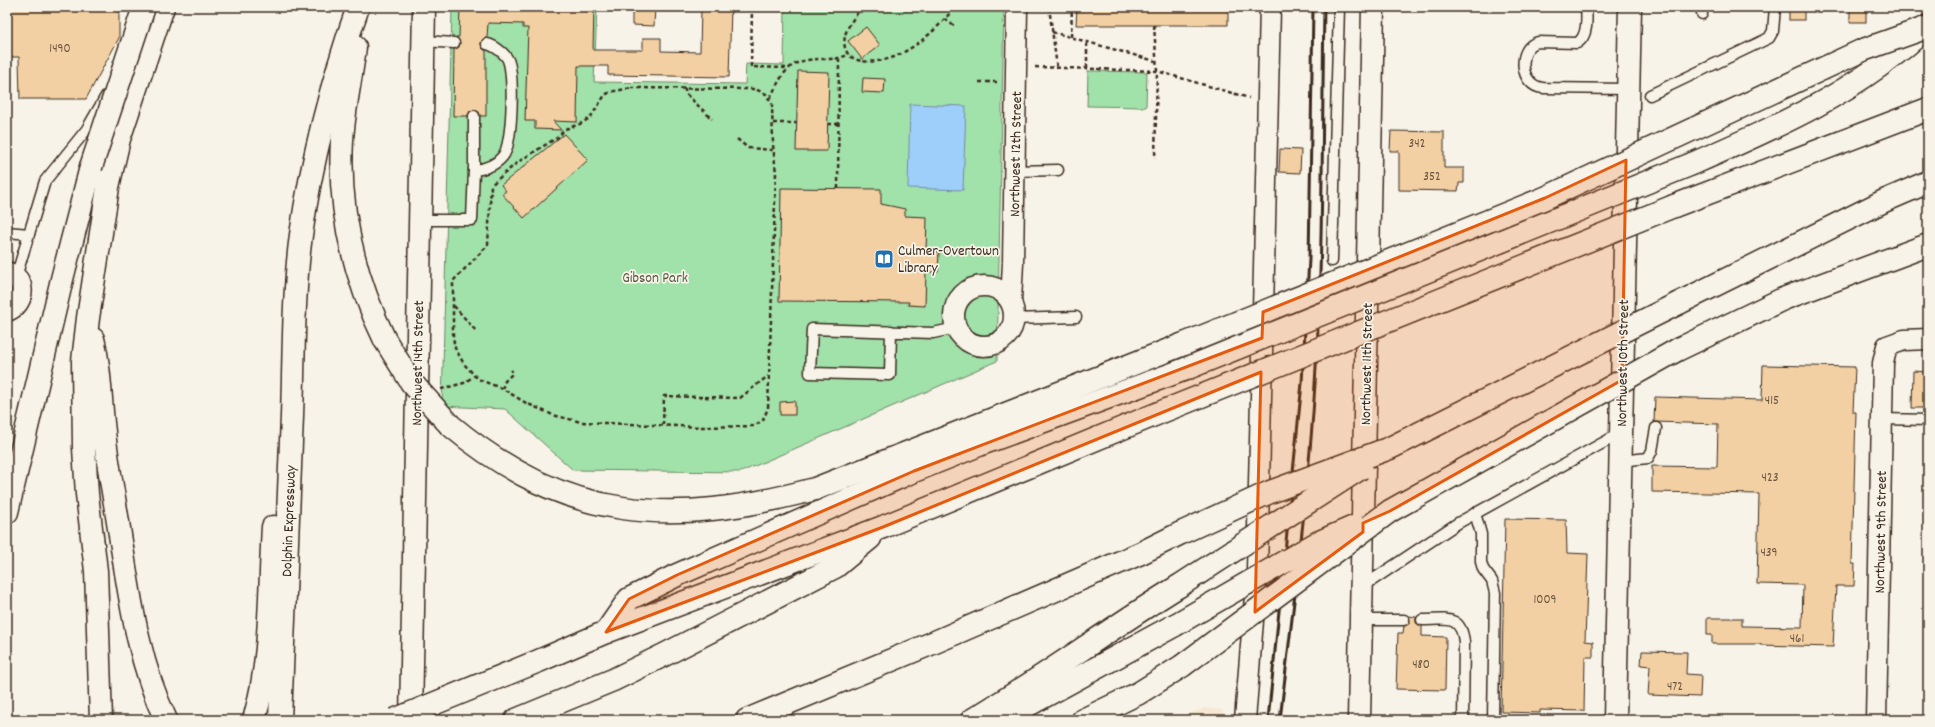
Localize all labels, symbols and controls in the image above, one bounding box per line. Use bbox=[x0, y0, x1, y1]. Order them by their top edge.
house number: 1490 bbox=[49, 40, 71, 59]
street label: Northwest 12th Street bbox=[1005, 91, 1029, 217]
house number: 342 bbox=[1409, 135, 1425, 154]
house number: 352 bbox=[1423, 168, 1441, 187]
place label: Culmer-Overtown Library bbox=[898, 241, 999, 280]
library icon: Culmer-Overtown Library bbox=[873, 248, 895, 270]
park label: Gibson Park bbox=[622, 268, 688, 290]
street label: Northwest 10th Street bbox=[1612, 299, 1636, 427]
street label: Northwest 14th Street bbox=[407, 300, 431, 426]
street label: Northwest 11th Street bbox=[1356, 302, 1380, 425]
house number: 415 bbox=[1765, 392, 1779, 411]
street label: Dolphin Expressway bbox=[277, 464, 303, 577]
house number: 423 bbox=[1762, 469, 1778, 488]
street label: Northwest 9th Street bbox=[1870, 470, 1894, 594]
house number: 439 bbox=[1760, 544, 1778, 563]
house number: 1009 bbox=[1534, 591, 1556, 610]
house number: 461 bbox=[1790, 630, 1804, 649]
house number: 480 bbox=[1412, 656, 1430, 675]
house number: 472 bbox=[1667, 678, 1683, 697]

